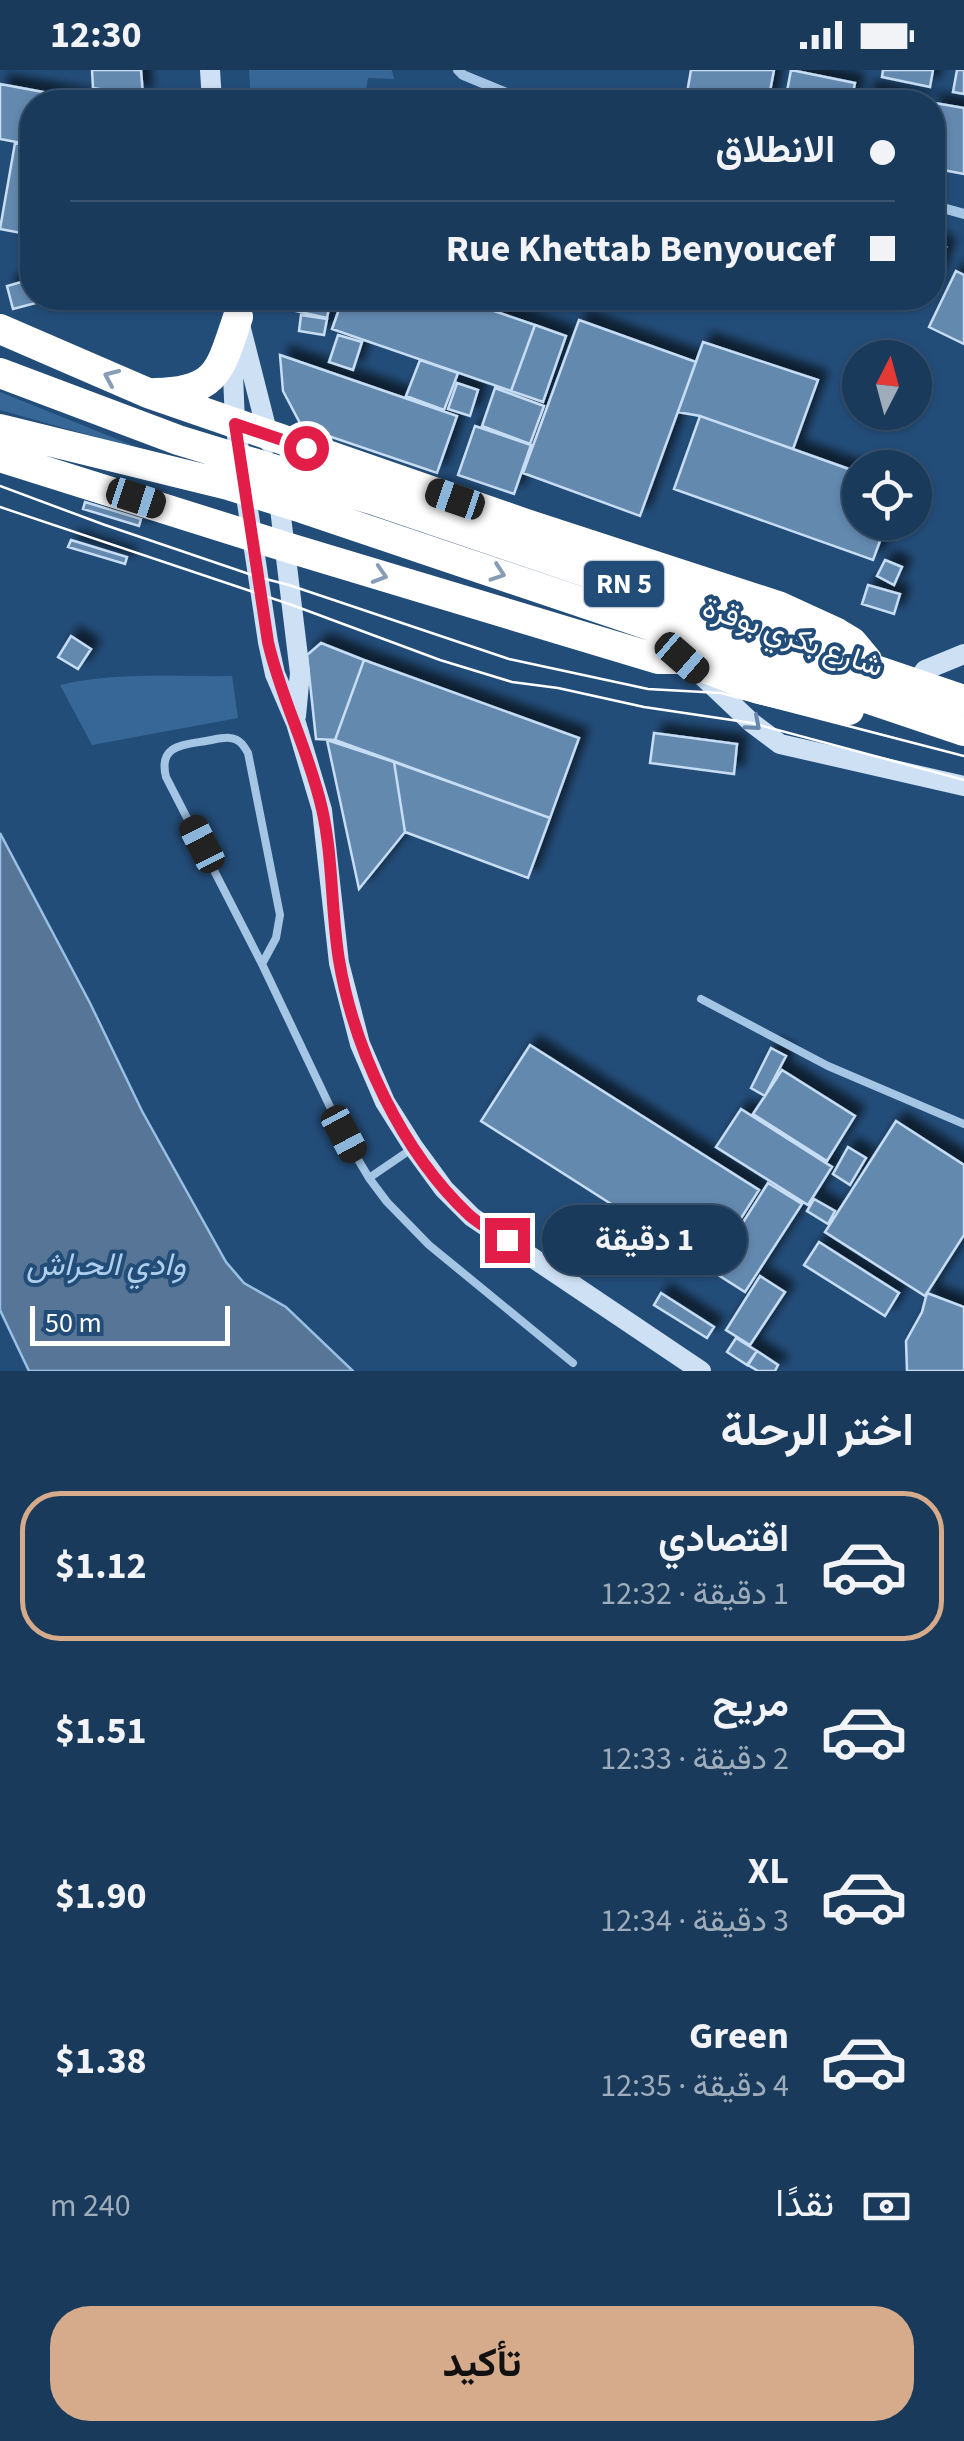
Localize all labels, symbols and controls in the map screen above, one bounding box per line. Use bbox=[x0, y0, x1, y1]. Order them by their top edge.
text: 12:30 bbox=[50, 8, 142, 62]
text: الانطلاق bbox=[716, 123, 835, 177]
text: Rue Khettab Benyoucef bbox=[446, 222, 835, 276]
north arrow bbox=[842, 340, 932, 430]
map controls bbox=[842, 340, 932, 540]
one-way arrow bbox=[103, 369, 121, 389]
route start bbox=[284, 426, 329, 471]
button: locate bbox=[842, 450, 932, 540]
car bbox=[103, 474, 169, 522]
car bbox=[422, 475, 488, 523]
one-way arrow bbox=[489, 561, 506, 582]
road number: RN 5 bbox=[584, 561, 664, 607]
one-way arrow bbox=[370, 563, 387, 583]
street label: شارع بكري بوقرة bbox=[696, 586, 889, 690]
car bbox=[650, 627, 714, 689]
one-way arrow bbox=[743, 712, 761, 730]
car bbox=[175, 810, 229, 878]
car bbox=[317, 1100, 371, 1168]
callout: 1 دقيقة bbox=[542, 1205, 747, 1275]
text: 1 دقيقة bbox=[595, 1217, 694, 1263]
route end bbox=[485, 1218, 530, 1263]
water label: وادي الحراش bbox=[26, 1242, 186, 1290]
scale bar bbox=[30, 1301, 230, 1346]
text: 50 m bbox=[45, 1303, 102, 1343]
text: اختر الرحلة bbox=[720, 1399, 914, 1463]
text: اقتصادي bbox=[658, 1512, 789, 1566]
icon: car bbox=[819, 1521, 909, 1611]
text: $1.12 bbox=[55, 1539, 147, 1593]
text: 1 دقيقة · 12:32 bbox=[600, 1571, 789, 1617]
text: مريح bbox=[713, 1677, 789, 1731]
icon: car bbox=[819, 1686, 909, 1776]
text: $1.51 bbox=[55, 1704, 147, 1758]
text: 2 دقيقة · 12:33 bbox=[600, 1736, 789, 1782]
text: XL bbox=[748, 1844, 789, 1898]
icon: car bbox=[819, 1851, 909, 1941]
text: $1.90 bbox=[55, 1869, 147, 1923]
text: 3 دقيقة · 12:34 bbox=[600, 1898, 789, 1944]
text: Green bbox=[689, 2009, 789, 2063]
icon: car bbox=[819, 2016, 909, 2106]
text: $1.38 bbox=[55, 2034, 147, 2088]
text: 4 دقيقة · 12:35 bbox=[600, 2063, 789, 2109]
text: نقدًا bbox=[775, 2177, 834, 2231]
icon: cash bbox=[859, 2179, 914, 2234]
text: 240 m bbox=[50, 2183, 131, 2229]
button: تأكيد bbox=[50, 2306, 914, 2421]

